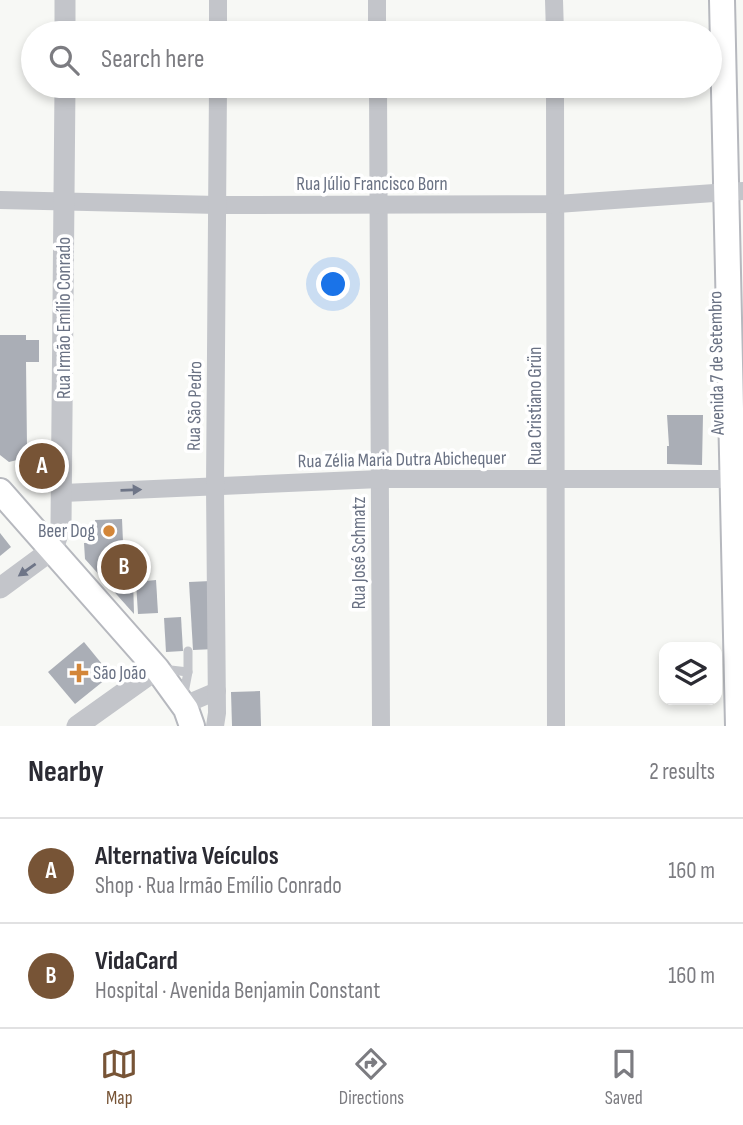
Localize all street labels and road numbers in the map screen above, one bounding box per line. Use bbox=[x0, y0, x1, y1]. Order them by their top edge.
street label: Rua Júlio Francisco Born bbox=[296, 173, 448, 196]
street label: Rua Irmão Emílio Conrado bbox=[53, 237, 76, 399]
street label: Avenida 7 de Setembro bbox=[704, 291, 730, 436]
street label: Rua Cristiano Grün bbox=[524, 347, 547, 465]
street label: Rua São Pedro bbox=[183, 361, 207, 451]
street label: Rua Zélia Maria Dutra Abichequer bbox=[298, 447, 507, 473]
street label: Rua José Schmatz bbox=[348, 497, 371, 609]

